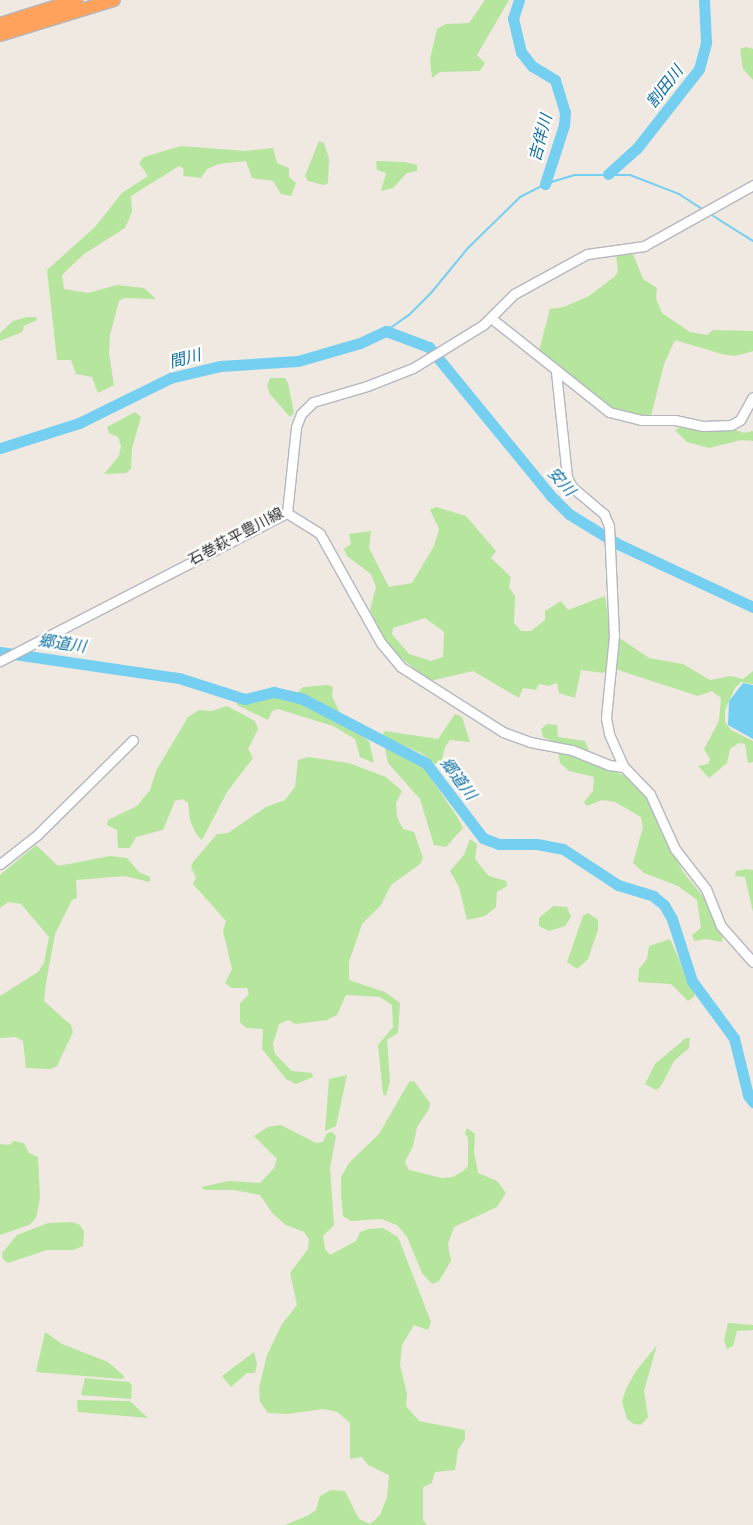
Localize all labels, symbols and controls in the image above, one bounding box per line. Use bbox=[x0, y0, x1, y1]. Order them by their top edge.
water label: 割田川 bbox=[643, 62, 687, 112]
water label: 吉佯川 bbox=[526, 112, 556, 164]
water label: 間川 bbox=[167, 346, 203, 372]
water label: 安川 bbox=[543, 464, 579, 500]
street label: 石巻萩平豊川線 bbox=[185, 504, 287, 570]
water label: 郷道川 bbox=[37, 631, 87, 657]
water label: 郷道川 bbox=[436, 754, 480, 804]

